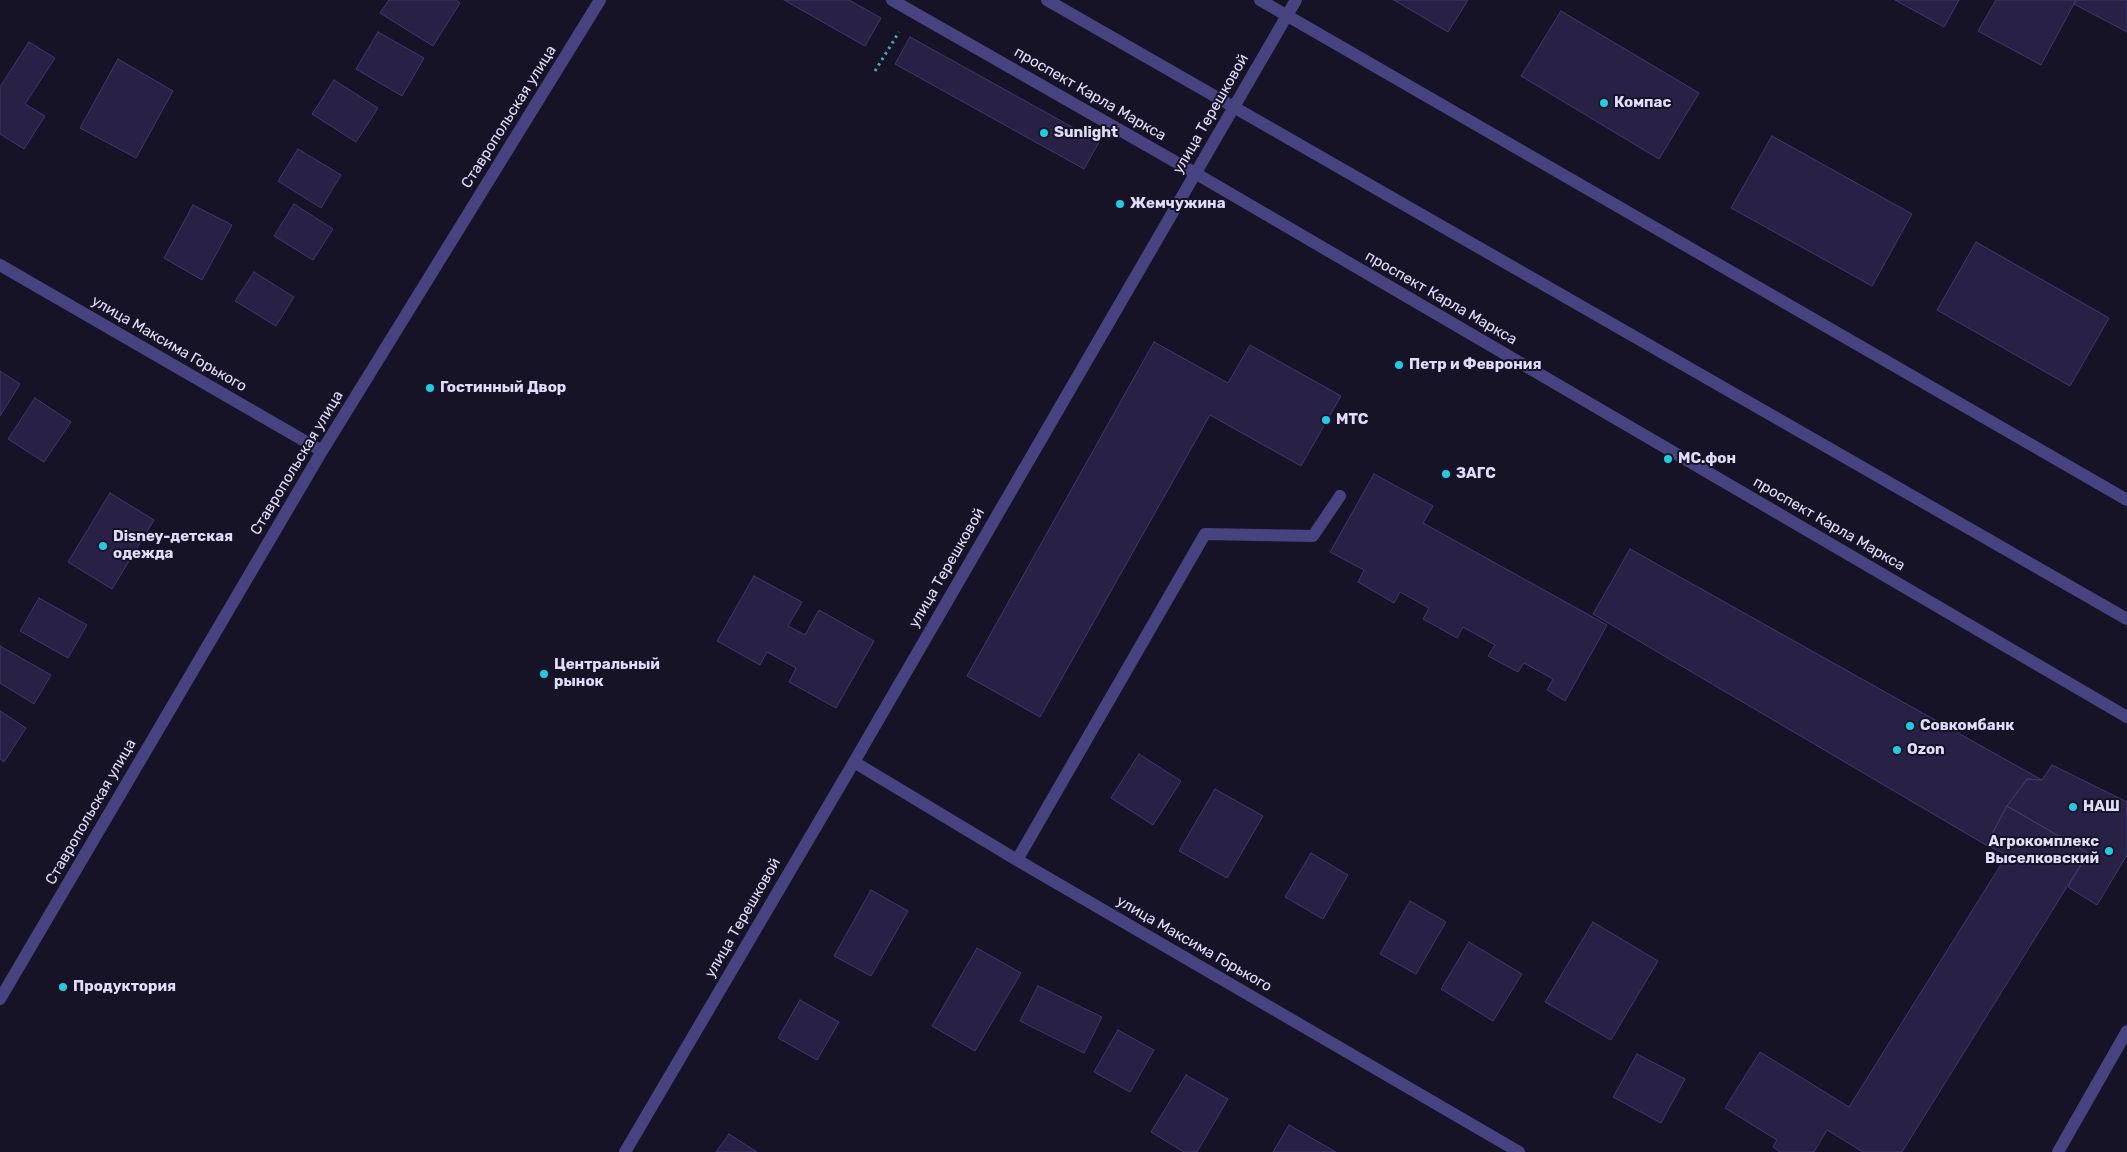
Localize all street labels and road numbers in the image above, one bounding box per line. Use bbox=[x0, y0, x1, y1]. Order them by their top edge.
street label: Ставропольская улица bbox=[458, 42, 560, 192]
street label: проспект Карла Маркса bbox=[1011, 43, 1169, 145]
street label: улица Терешковой bbox=[1169, 51, 1253, 177]
street label: проспект Карла Маркса bbox=[1362, 247, 1520, 349]
street label: улица Максима Горького bbox=[88, 292, 250, 396]
street label: Ставропольская улица bbox=[247, 388, 347, 538]
street label: проспект Карла Маркса bbox=[1750, 473, 1908, 575]
street label: улица Терешковой bbox=[905, 505, 989, 631]
street label: Ставропольская улица bbox=[42, 736, 140, 888]
street label: улица Терешковой bbox=[701, 855, 785, 981]
street label: улица Максима Горького bbox=[1113, 892, 1275, 996]

